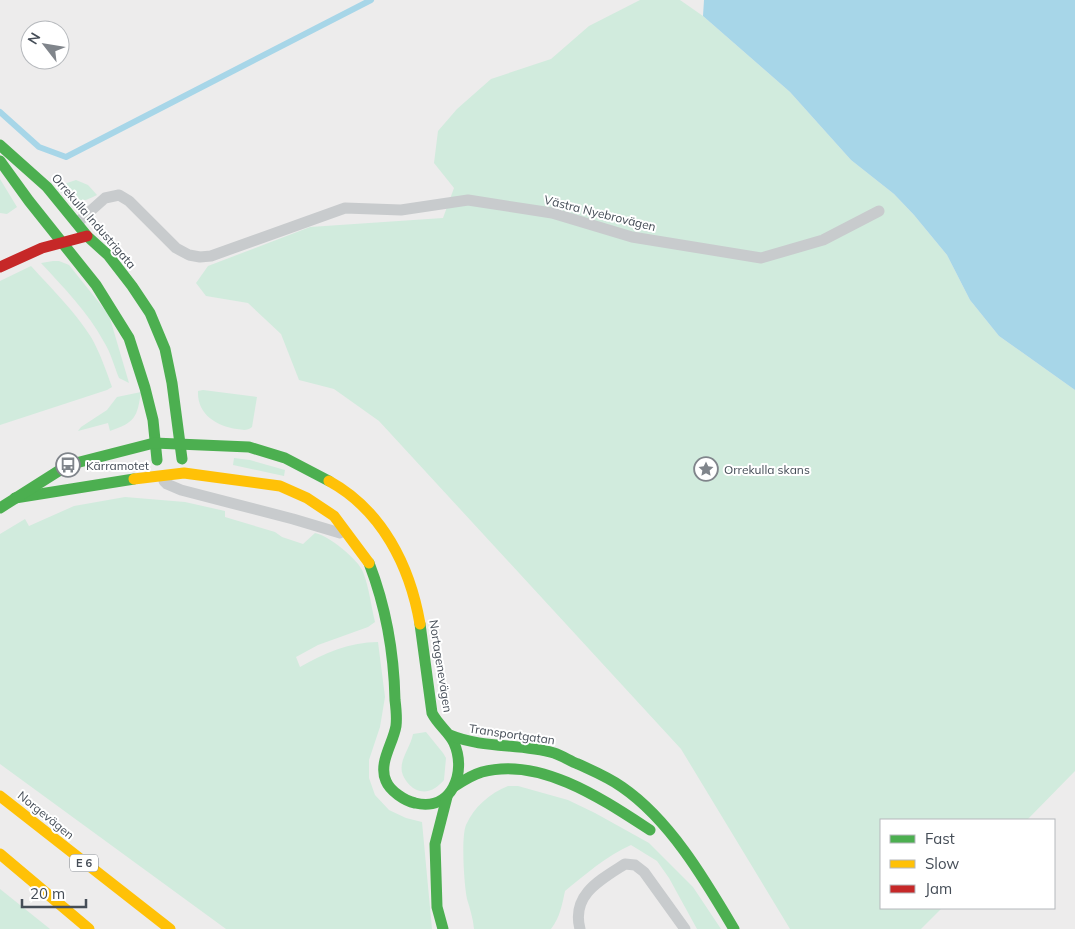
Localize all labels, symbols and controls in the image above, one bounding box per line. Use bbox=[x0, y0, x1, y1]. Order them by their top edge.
north arrow bbox=[20, 20, 70, 70]
text: N bbox=[23, 29, 44, 47]
street label: Orrekulla Industrigata bbox=[49, 170, 139, 272]
street label: Västra Nyebrovägen bbox=[543, 192, 657, 234]
bus stop icon: Kärramotet bbox=[55, 452, 81, 478]
place icon: Orrekulla skans bbox=[693, 456, 719, 482]
place label: Kärramotet bbox=[86, 458, 149, 473]
place label: Orrekulla skans bbox=[724, 462, 810, 477]
street label: Nortagenevägen bbox=[426, 619, 456, 713]
street label: Transportgatan bbox=[468, 721, 556, 747]
street label: Norgevägen bbox=[15, 788, 77, 842]
legend bbox=[880, 819, 1055, 909]
text: Fast bbox=[925, 829, 955, 848]
road number: E 6 bbox=[70, 854, 98, 871]
text: Slow bbox=[925, 854, 959, 873]
scale bar bbox=[22, 876, 86, 908]
text: Jam bbox=[925, 879, 952, 898]
text: 20 m bbox=[30, 884, 65, 903]

